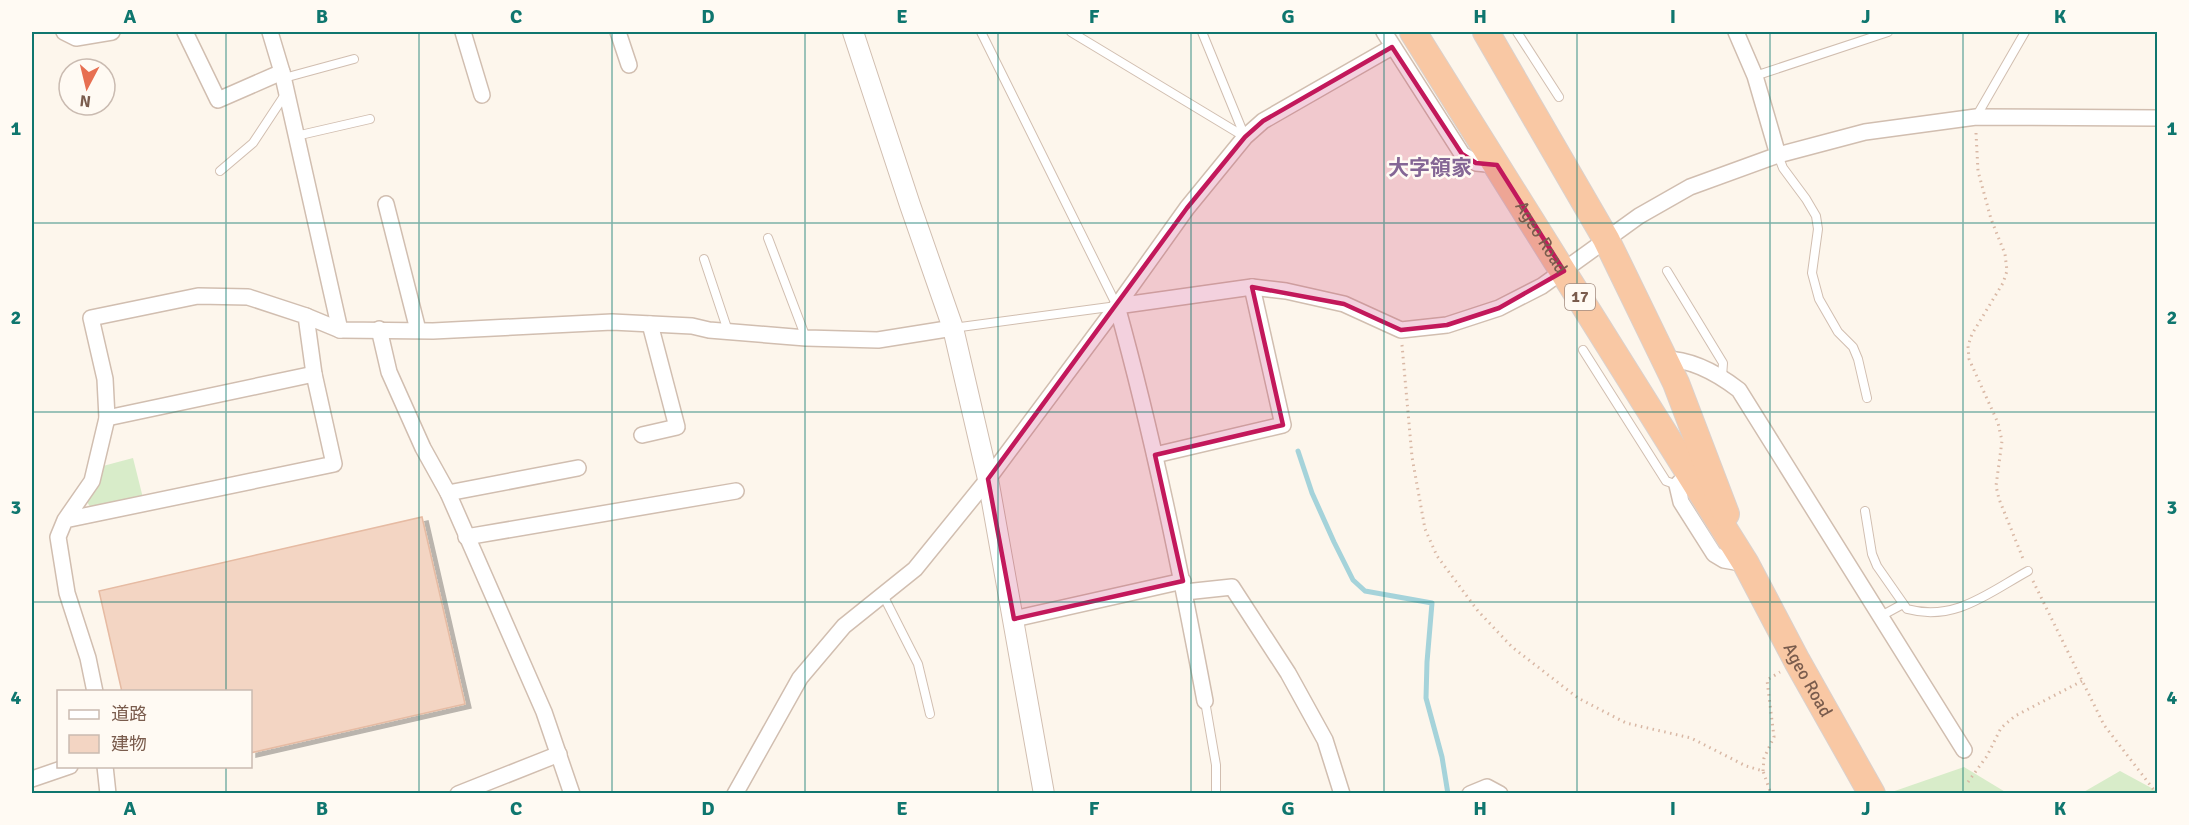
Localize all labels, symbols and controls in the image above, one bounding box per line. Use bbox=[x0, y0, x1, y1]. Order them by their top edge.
text: A bbox=[124, 4, 137, 29]
text: B bbox=[316, 4, 328, 29]
text: C bbox=[510, 4, 522, 29]
text: D bbox=[701, 4, 715, 29]
text: E bbox=[896, 4, 908, 29]
text: F bbox=[1089, 4, 1100, 29]
text: G bbox=[1281, 4, 1295, 29]
text: H bbox=[1473, 4, 1487, 29]
text: I bbox=[1670, 4, 1676, 29]
text: J bbox=[1861, 4, 1871, 29]
text: K bbox=[2054, 4, 2067, 29]
north arrow bbox=[57, 57, 117, 117]
text: N bbox=[79, 90, 92, 111]
text: 1 bbox=[11, 116, 22, 141]
text: 1 bbox=[2167, 116, 2178, 141]
district label: 大字領家 bbox=[1388, 155, 1472, 181]
street label: Ageo Road bbox=[1510, 197, 1572, 277]
road number: 17 bbox=[1565, 284, 1595, 310]
text: 2 bbox=[11, 305, 21, 330]
text: 2 bbox=[2167, 305, 2177, 330]
text: 3 bbox=[11, 495, 21, 520]
text: 3 bbox=[2167, 495, 2177, 520]
street label: Ageo Road bbox=[1778, 639, 1837, 721]
text: 4 bbox=[11, 685, 22, 710]
text: 4 bbox=[2167, 685, 2178, 710]
legend bbox=[57, 690, 252, 768]
text: 道路 bbox=[111, 703, 147, 725]
text: 建物 bbox=[111, 733, 147, 755]
text: A bbox=[124, 796, 137, 821]
text: B bbox=[316, 796, 328, 821]
text: C bbox=[510, 796, 522, 821]
text: D bbox=[701, 796, 715, 821]
text: E bbox=[896, 796, 908, 821]
text: F bbox=[1089, 796, 1100, 821]
text: G bbox=[1281, 796, 1295, 821]
text: H bbox=[1473, 796, 1487, 821]
text: I bbox=[1670, 796, 1676, 821]
text: J bbox=[1861, 796, 1871, 821]
text: K bbox=[2054, 796, 2067, 821]

